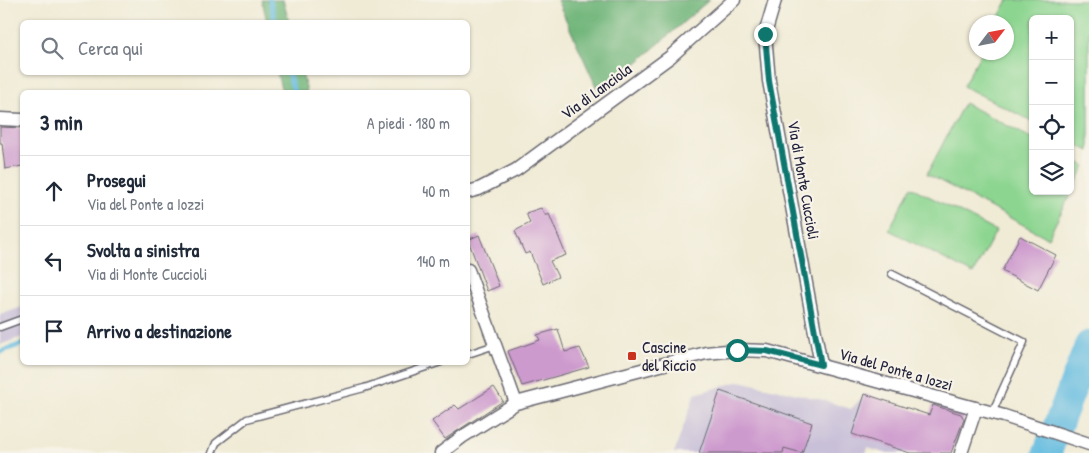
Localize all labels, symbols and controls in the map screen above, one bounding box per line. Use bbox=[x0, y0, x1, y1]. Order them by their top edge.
north arrow bbox=[969, 15, 1014, 60]
map controls bbox=[1029, 15, 1074, 195]
button: + bbox=[1029, 15, 1074, 60]
search box bbox=[20, 20, 470, 75]
route end bbox=[754, 23, 777, 46]
icon: search bbox=[38, 34, 66, 62]
text: Cerca qui bbox=[78, 35, 143, 61]
street label: Via di Lanciola bbox=[556, 58, 636, 124]
button: − bbox=[1029, 60, 1074, 105]
button: locate bbox=[1029, 105, 1074, 150]
text: 3 min bbox=[40, 108, 83, 137]
text: A piedi · 180 m bbox=[367, 112, 450, 134]
street label: Via di Monte Cuccioli bbox=[783, 119, 825, 241]
button: layers bbox=[1029, 150, 1074, 195]
text: Prosegui bbox=[87, 167, 146, 193]
icon: ahead bbox=[40, 177, 68, 205]
text: 40 m bbox=[422, 180, 450, 202]
text: Via del Ponte a Iozzi bbox=[87, 193, 204, 215]
text: Svolta a sinistra bbox=[87, 237, 199, 263]
icon: left bbox=[40, 247, 68, 275]
text: 140 m bbox=[416, 250, 450, 272]
text: Via di Monte Cuccioli bbox=[87, 263, 207, 285]
icon: arrive bbox=[40, 317, 68, 345]
text: Arrivo a destinazione bbox=[87, 318, 232, 344]
place label: Cascine del Riccio bbox=[642, 336, 696, 376]
route start bbox=[726, 339, 749, 362]
street label: Via del Ponte a Iozzi bbox=[837, 342, 955, 396]
marker: Cascine del Riccio bbox=[626, 350, 638, 362]

